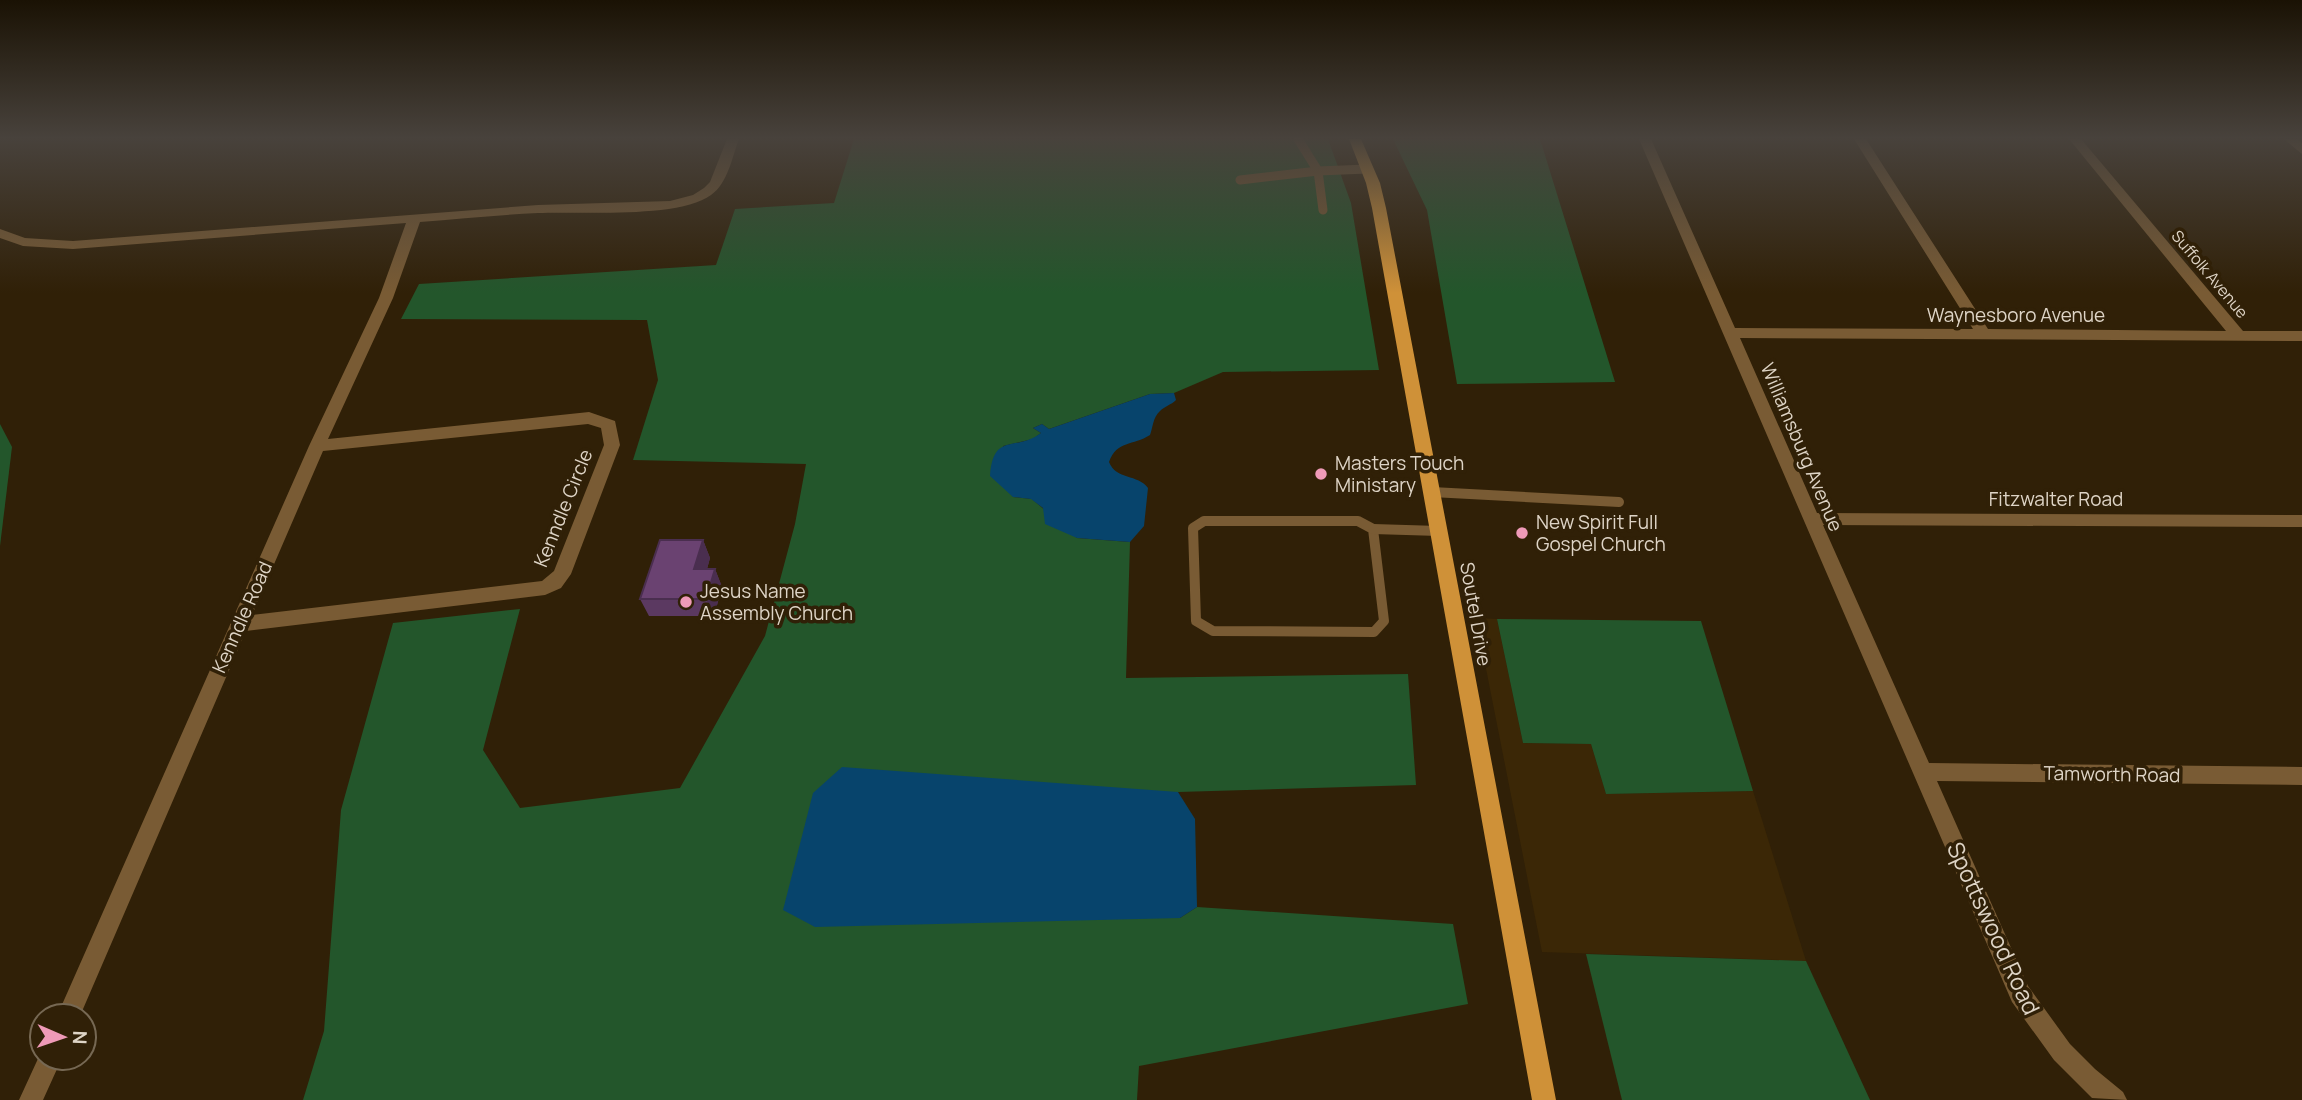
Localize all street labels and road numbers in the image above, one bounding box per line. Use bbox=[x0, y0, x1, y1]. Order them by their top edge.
street label: Suffolk Avenue bbox=[2167, 225, 2253, 323]
street label: Waynesboro Avenue bbox=[1927, 302, 2105, 328]
street label: Williamsburg Avenue bbox=[1755, 359, 1849, 535]
street label: Kenndle Circle bbox=[528, 445, 598, 571]
street label: Fitzwalter Road bbox=[1989, 486, 2123, 512]
street label: Kenndle Road bbox=[206, 557, 278, 677]
street label: Soutel Drive bbox=[1454, 560, 1498, 668]
street label: Tamworth Road bbox=[2043, 760, 2181, 788]
street label: Spottswood Road bbox=[1940, 836, 2048, 1020]

